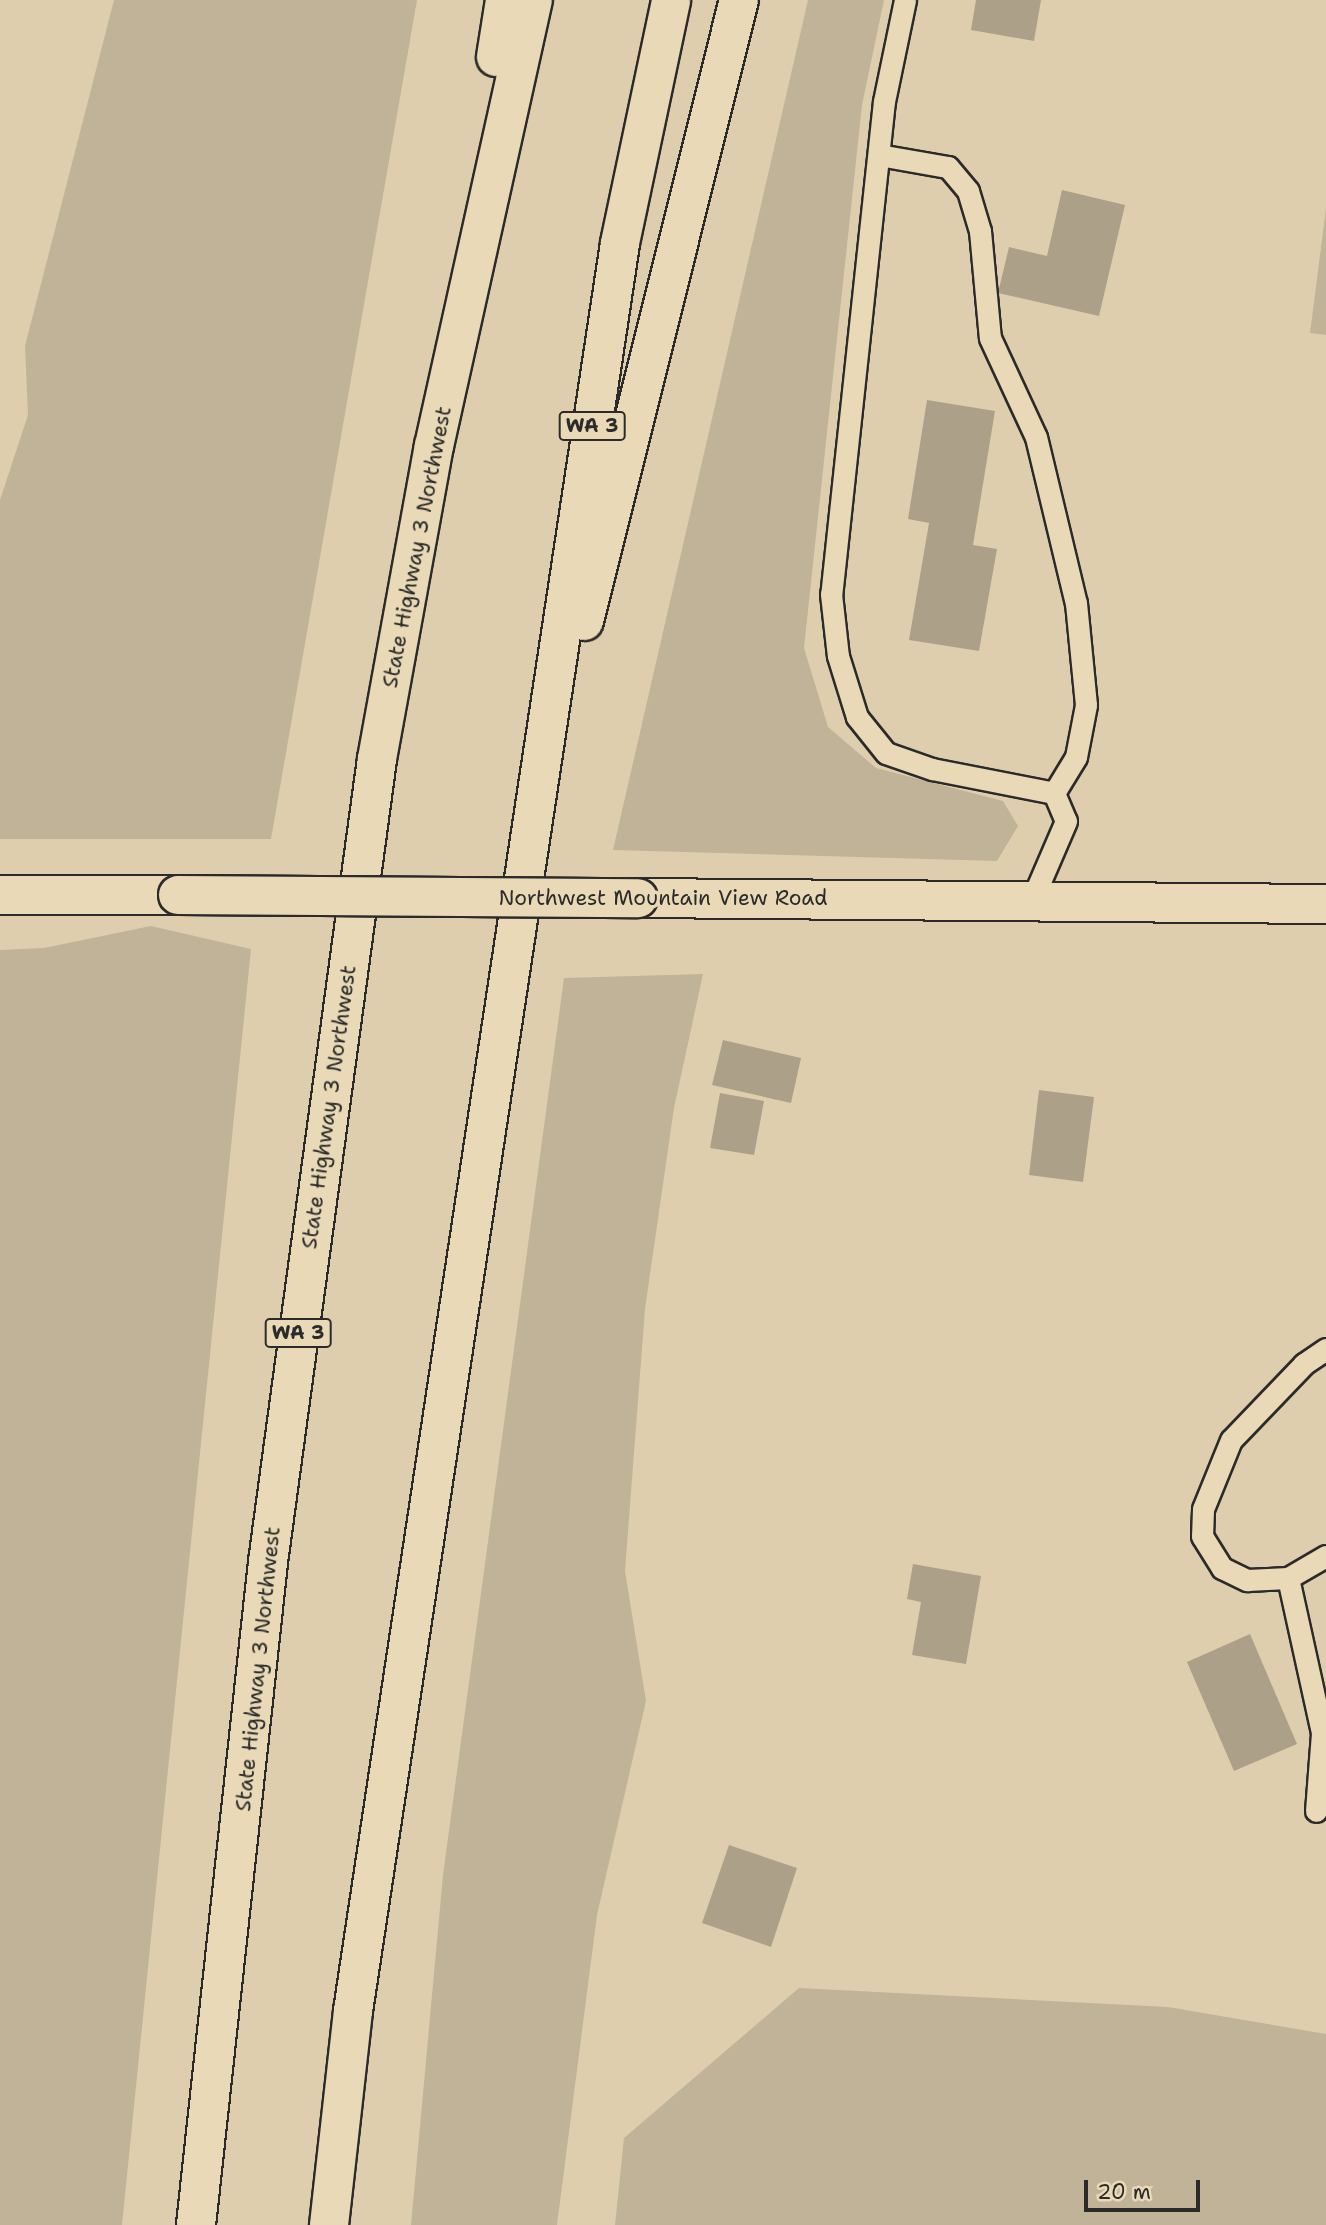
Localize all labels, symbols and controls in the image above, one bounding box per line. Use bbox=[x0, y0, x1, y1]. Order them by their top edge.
street label: State Highway 3 Northwest bbox=[377, 404, 457, 690]
road number: WA 3 bbox=[557, 410, 627, 442]
street label: Northwest Mountain View Road bbox=[498, 885, 828, 911]
street label: State Highway 3 Northwest bbox=[297, 963, 361, 1251]
road number: WA 3 bbox=[263, 1317, 333, 1348]
street label: State Highway 3 Northwest bbox=[231, 1525, 285, 1813]
scale bar bbox=[1088, 2166, 1204, 2210]
text: 20 m bbox=[1097, 2178, 1151, 2206]

